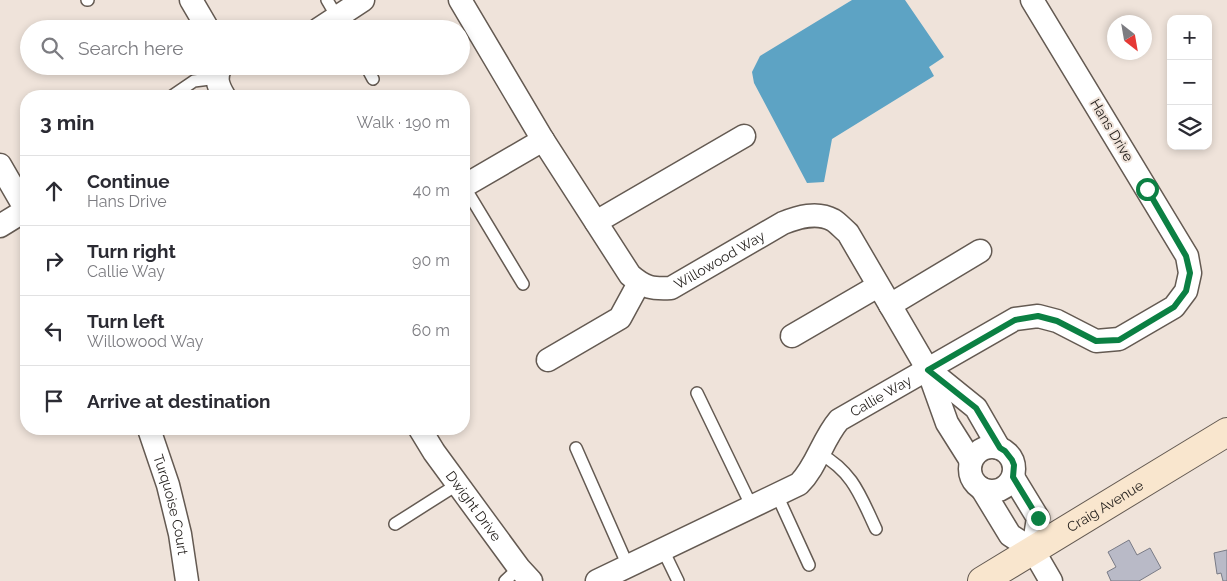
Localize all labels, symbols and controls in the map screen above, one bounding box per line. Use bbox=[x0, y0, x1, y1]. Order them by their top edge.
north arrow bbox=[1107, 15, 1152, 60]
map controls bbox=[1167, 15, 1212, 150]
button: + bbox=[1167, 15, 1212, 60]
search box bbox=[20, 20, 470, 75]
icon: search bbox=[38, 34, 66, 62]
text: Search here bbox=[78, 37, 184, 59]
button: − bbox=[1167, 60, 1212, 105]
street label: Hans Drive bbox=[1087, 96, 1137, 164]
button: layers bbox=[1167, 105, 1212, 150]
text: 3 min bbox=[40, 110, 94, 135]
text: Walk · 190 m bbox=[357, 113, 450, 132]
text: Continue bbox=[87, 170, 170, 192]
icon: ahead bbox=[40, 177, 68, 205]
route start bbox=[1136, 178, 1159, 201]
text: 40 m bbox=[413, 181, 450, 200]
text: Hans Drive bbox=[87, 192, 167, 211]
street label: Willowood Way bbox=[671, 227, 768, 292]
text: Turn right bbox=[87, 240, 176, 262]
icon: right bbox=[40, 247, 68, 275]
text: 90 m bbox=[412, 251, 450, 270]
text: Callie Way bbox=[87, 262, 165, 281]
text: Turn left bbox=[87, 310, 164, 332]
icon: left bbox=[40, 317, 68, 345]
text: 60 m bbox=[412, 321, 450, 340]
text: Willowood Way bbox=[87, 332, 203, 351]
street label: Callie Way bbox=[847, 372, 915, 420]
icon: arrive bbox=[40, 387, 68, 415]
text: Arrive at destination bbox=[87, 390, 271, 412]
street label: Turquoise Court bbox=[150, 452, 191, 556]
street label: Dwight Drive bbox=[443, 468, 505, 544]
street label: Craig Avenue bbox=[1064, 477, 1146, 535]
route end bbox=[1027, 507, 1050, 530]

